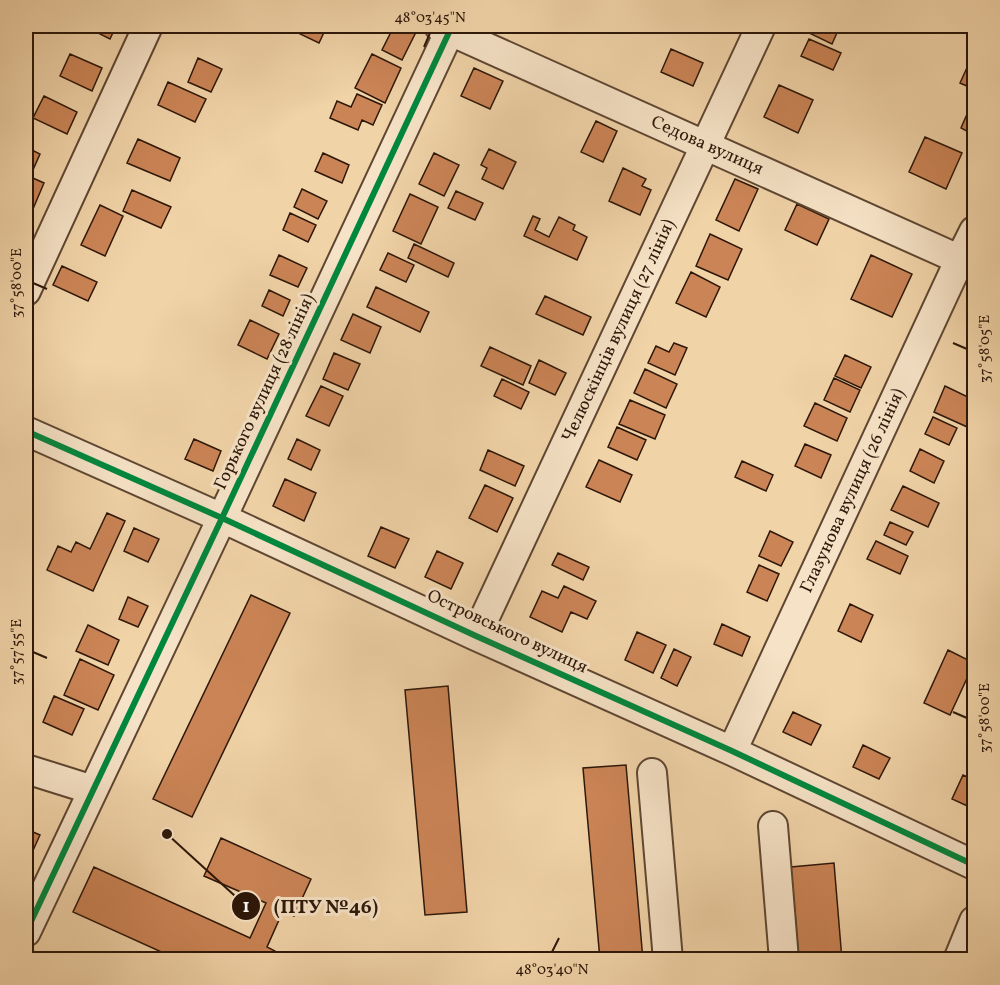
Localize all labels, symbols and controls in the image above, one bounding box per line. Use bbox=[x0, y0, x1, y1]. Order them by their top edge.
text: 48°03'45"N bbox=[394, 8, 466, 29]
street label: Седова вулиця bbox=[647, 110, 767, 182]
street label: Челюскінців вулиця (27 лiнiя) bbox=[556, 215, 682, 447]
text: 37°58'00"E bbox=[7, 248, 28, 318]
street label: Горького вулиця (28 лiнiя) bbox=[209, 290, 321, 494]
text: 37°58'05"E bbox=[975, 315, 996, 383]
street label: Глазунова вулиця (26 лiнiя) bbox=[794, 385, 912, 597]
street label: Островського вулиця bbox=[423, 584, 591, 680]
text: 37°57'55"E bbox=[7, 619, 28, 685]
text: 37°58'00"E bbox=[975, 683, 996, 753]
callout: (ПТУ №46) bbox=[231, 887, 390, 925]
text: (ПТУ №46) bbox=[274, 894, 378, 922]
text: 1 bbox=[242, 895, 250, 920]
text: 48°03'40"N bbox=[515, 960, 589, 981]

